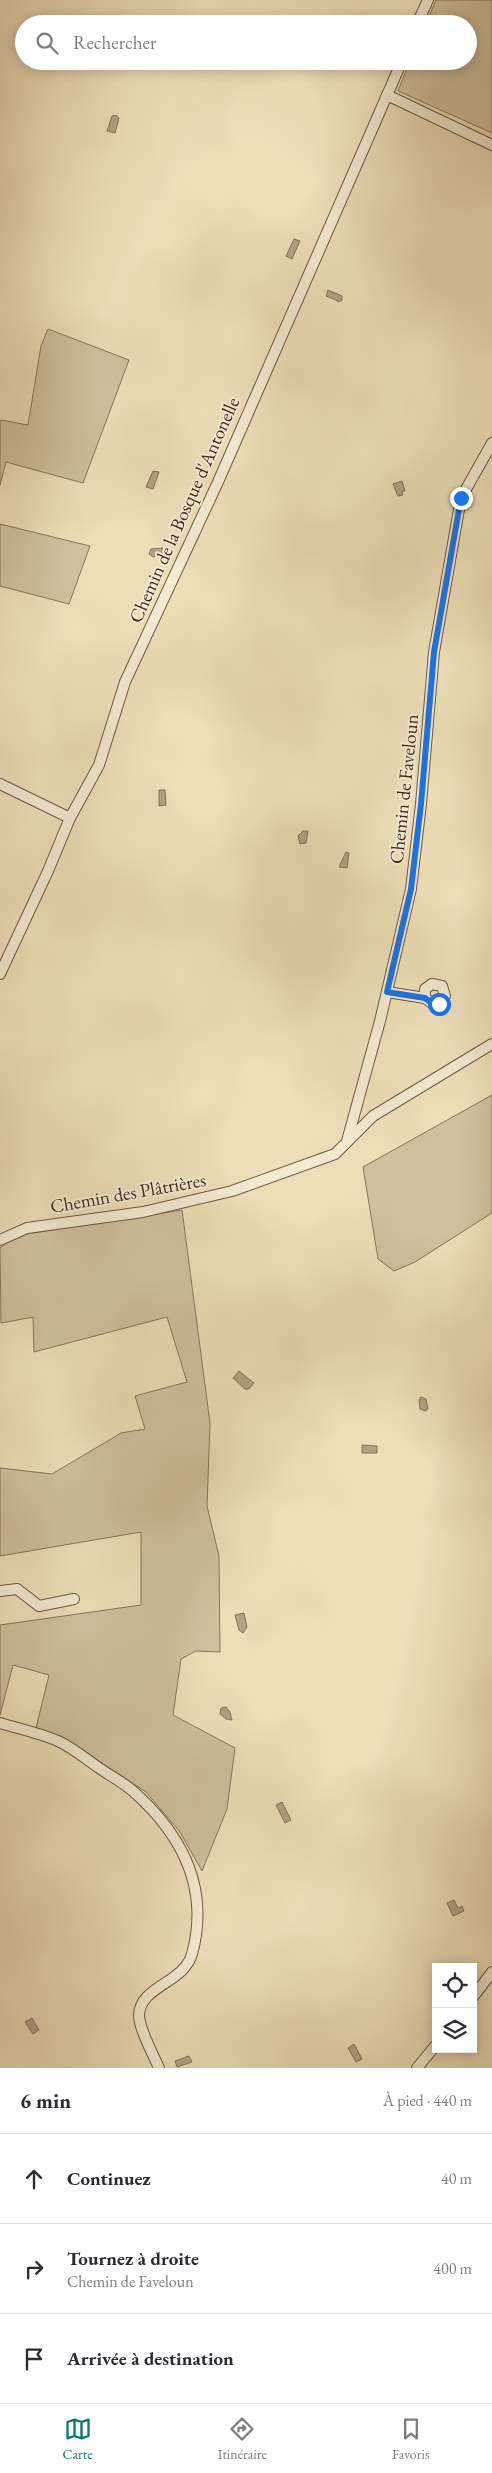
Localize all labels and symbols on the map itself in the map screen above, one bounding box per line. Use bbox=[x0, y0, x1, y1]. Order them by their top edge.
street label: Chemin de la Bosque d'Antonelle bbox=[123, 393, 245, 627]
route end bbox=[450, 487, 473, 510]
street label: Chemin de Faveloun bbox=[384, 713, 424, 865]
route start bbox=[428, 993, 451, 1016]
street label: Chemin des Plâtrières bbox=[48, 1167, 208, 1219]

